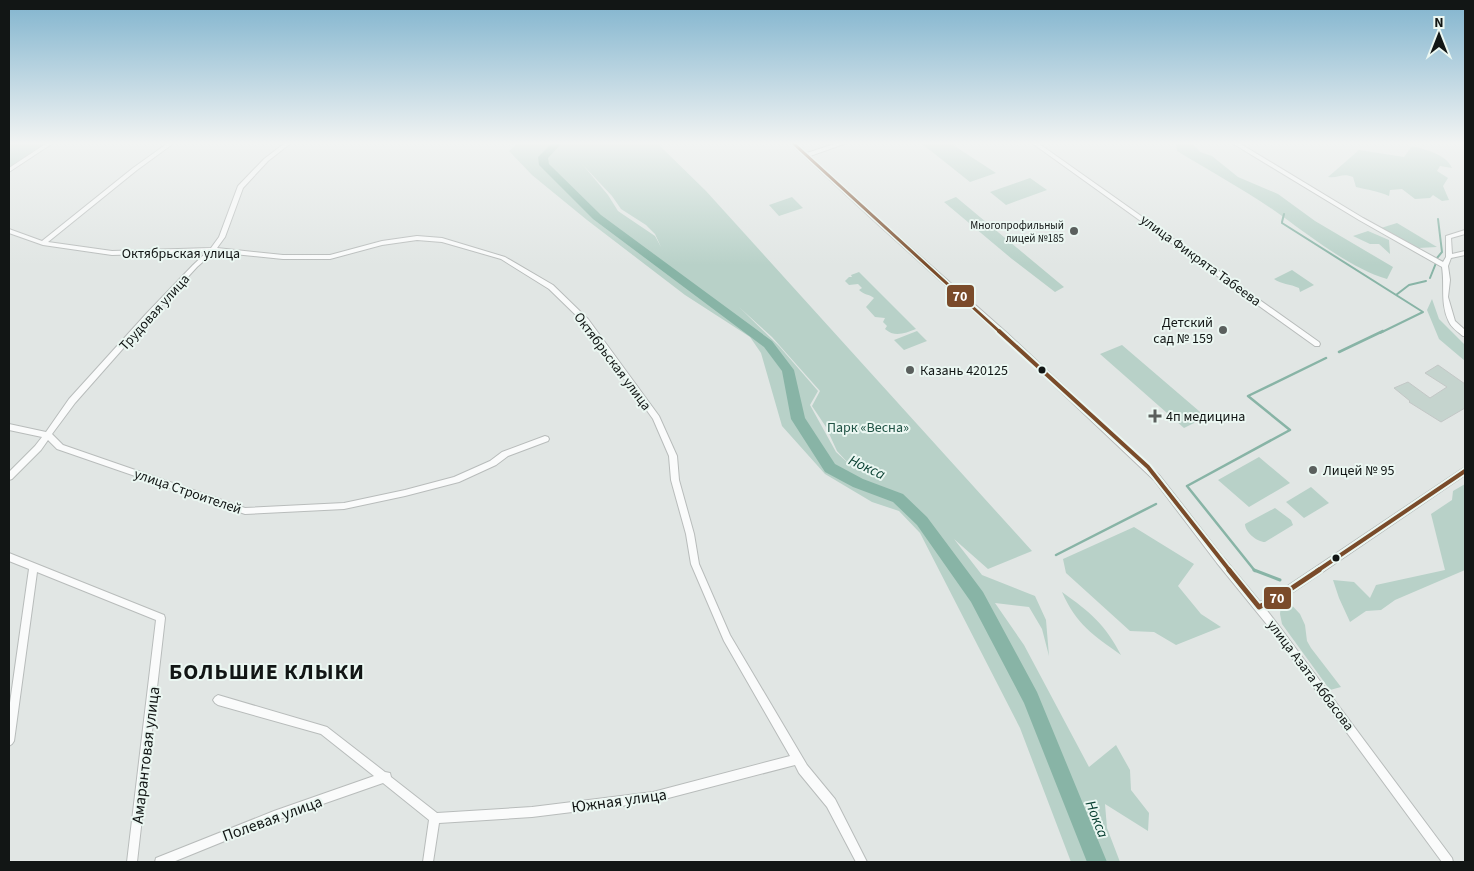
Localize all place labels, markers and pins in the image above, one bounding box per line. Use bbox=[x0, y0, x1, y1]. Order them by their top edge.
place label: Многопрофильный лицей №185 bbox=[970, 218, 1064, 246]
marker: Многопрофильный лицей №185 bbox=[1068, 225, 1080, 237]
place label: Детский сад № 159 bbox=[1153, 313, 1213, 349]
marker: Детский сад № 159 bbox=[1217, 324, 1229, 336]
place label: Казань 420125 bbox=[920, 361, 1008, 381]
marker: Казань 420125 bbox=[904, 364, 916, 376]
unlabelled marker bbox=[1037, 365, 1047, 375]
place label: 4п медицина bbox=[1166, 407, 1245, 427]
marker: 4п медицина bbox=[1148, 409, 1162, 423]
place label: Лицей № 95 bbox=[1323, 461, 1394, 481]
marker: Лицей № 95 bbox=[1307, 464, 1319, 476]
unlabelled marker bbox=[1331, 553, 1341, 563]

